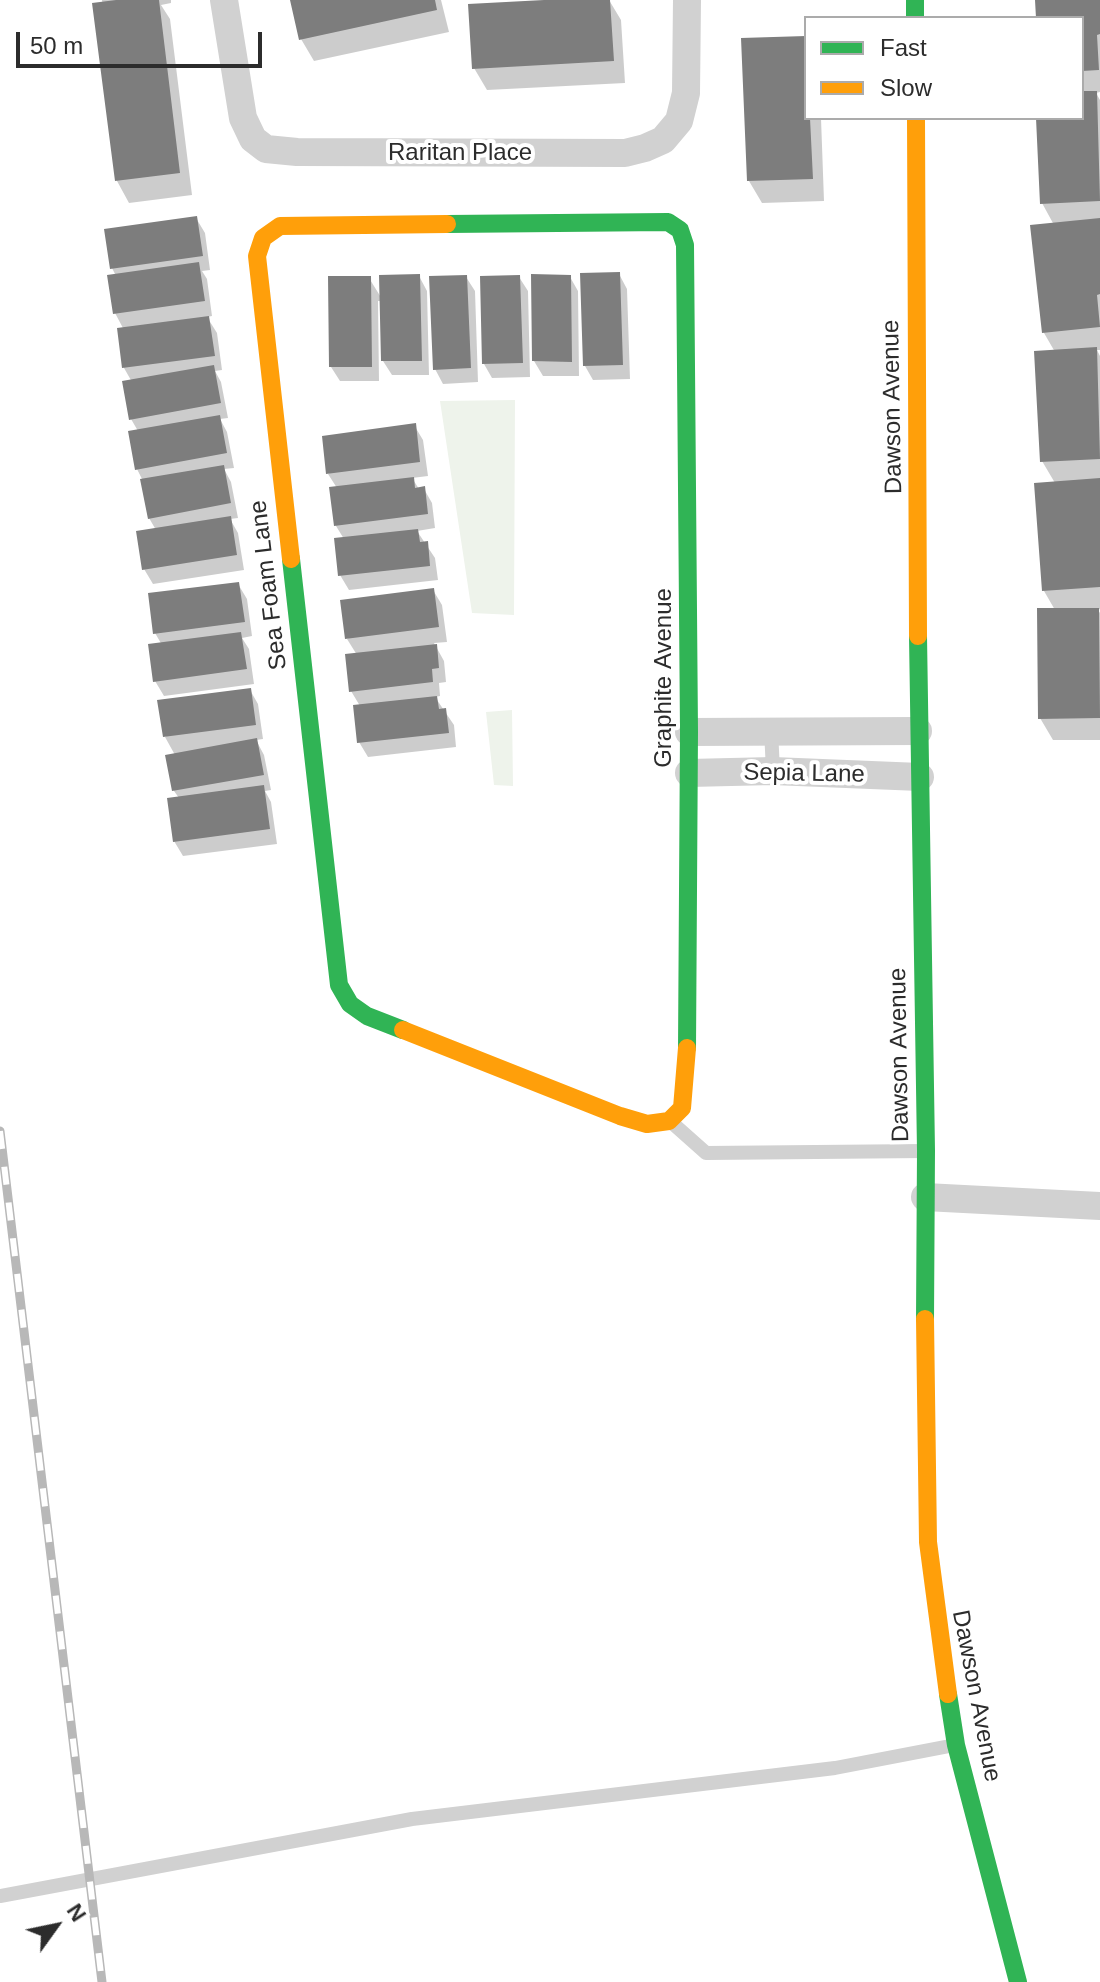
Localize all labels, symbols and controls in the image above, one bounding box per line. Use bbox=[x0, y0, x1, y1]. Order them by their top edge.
scale bar bbox=[20, 16, 266, 66]
legend bbox=[804, 16, 1084, 120]
text: 50 m bbox=[30, 32, 83, 59]
text: Fast bbox=[880, 34, 927, 61]
text: Slow bbox=[880, 74, 932, 101]
street label: Raritan Place bbox=[388, 139, 532, 167]
street label: Dawson Avenue bbox=[877, 320, 909, 494]
street label: Sea Foam Lane bbox=[244, 498, 294, 672]
street label: Graphite Avenue bbox=[650, 588, 678, 768]
street label: Sepia Lane bbox=[743, 759, 865, 789]
street label: Dawson Avenue bbox=[884, 968, 916, 1142]
street label: Dawson Avenue bbox=[945, 1608, 1007, 1784]
north arrow bbox=[16, 1886, 96, 1966]
text: N bbox=[62, 1899, 91, 1926]

